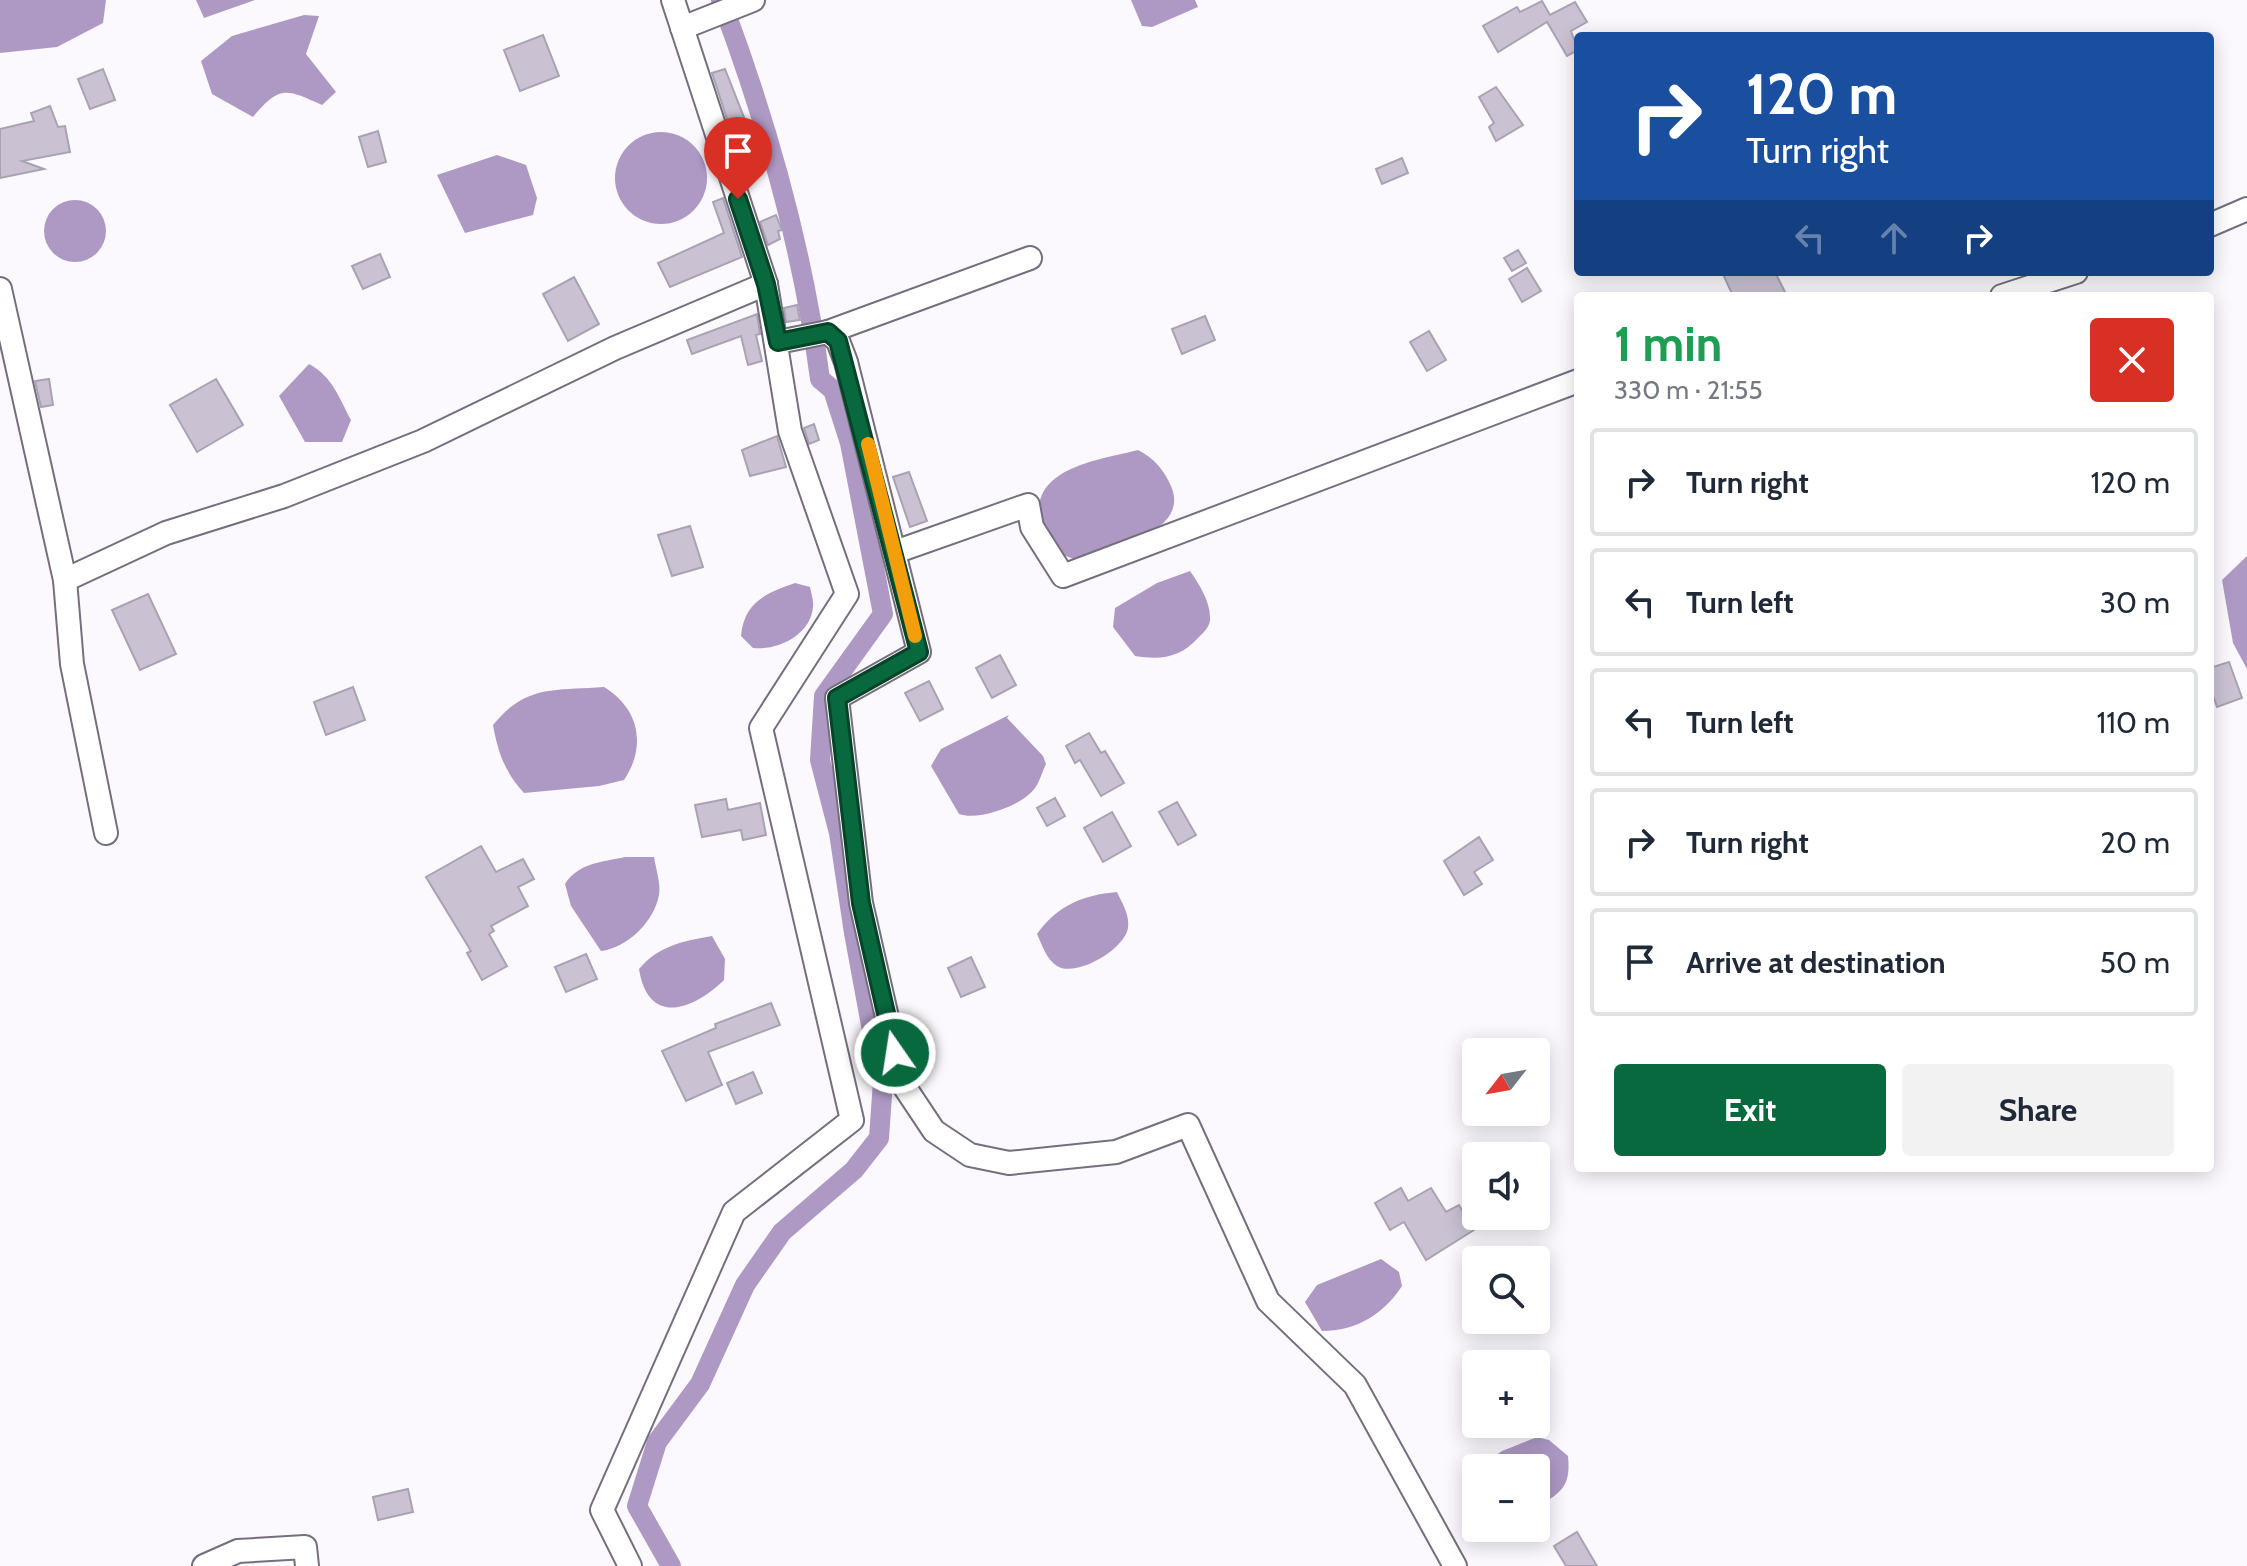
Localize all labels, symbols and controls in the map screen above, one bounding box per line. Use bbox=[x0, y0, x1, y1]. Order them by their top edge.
text: 120 m bbox=[1746, 60, 1897, 128]
icon: right bbox=[1614, 64, 1718, 168]
pin bbox=[704, 117, 772, 199]
text: Turn right bbox=[1746, 128, 1889, 172]
icon: arrive bbox=[716, 129, 760, 173]
icon: left bbox=[1788, 216, 1832, 260]
icon: ahead bbox=[1872, 216, 1916, 260]
icon: right bbox=[1956, 216, 2000, 260]
text: 1 min bbox=[1614, 315, 1722, 373]
button: close bbox=[2090, 318, 2174, 402]
text: 330 m · 21:55 bbox=[1614, 374, 1762, 406]
icon: right bbox=[1618, 460, 1662, 504]
text: Turn right bbox=[1686, 464, 1809, 501]
text: 120 m bbox=[2090, 464, 2170, 501]
icon: left bbox=[1618, 580, 1662, 624]
text: Turn left bbox=[1686, 584, 1794, 621]
text: 30 m bbox=[2100, 584, 2170, 621]
icon: left bbox=[1618, 700, 1662, 744]
text: Turn left bbox=[1686, 704, 1794, 741]
text: 110 m bbox=[2096, 704, 2170, 741]
icon: right bbox=[1618, 820, 1662, 864]
text: Turn right bbox=[1686, 824, 1809, 861]
text: 20 m bbox=[2100, 824, 2170, 861]
icon: arrive bbox=[1618, 940, 1662, 984]
text: Arrive at destination bbox=[1686, 944, 1946, 981]
text: 50 m bbox=[2100, 944, 2170, 981]
position arrow bbox=[853, 1011, 937, 1095]
north arrow bbox=[1462, 1038, 1550, 1126]
map controls bbox=[1462, 1038, 1550, 1542]
button: Exit bbox=[1614, 1064, 1886, 1156]
button: Share bbox=[1902, 1064, 2174, 1156]
button: sound bbox=[1462, 1142, 1550, 1230]
button: search bbox=[1462, 1246, 1550, 1334]
button: + bbox=[1462, 1350, 1550, 1438]
button: − bbox=[1462, 1454, 1550, 1542]

